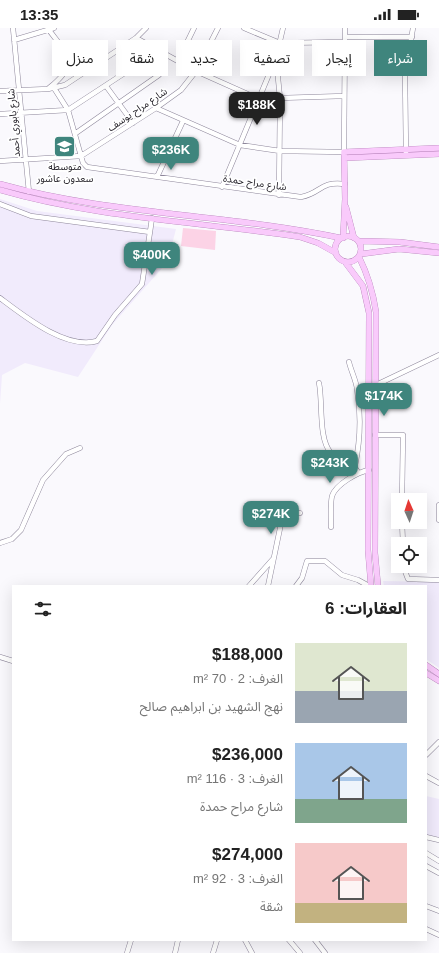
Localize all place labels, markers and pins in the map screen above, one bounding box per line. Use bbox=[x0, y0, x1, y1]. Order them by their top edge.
pin: $188K bbox=[229, 92, 285, 126]
school or university icon: متوسطة سعدون عاشور bbox=[52, 133, 78, 159]
pin: $236K bbox=[143, 137, 199, 171]
place label: متوسطة سعدون عاشور bbox=[36, 161, 93, 185]
pin: $400K bbox=[124, 242, 180, 276]
pin: $174K bbox=[356, 383, 412, 417]
pin: $243K bbox=[302, 450, 358, 484]
pin: $274K bbox=[243, 501, 299, 535]

